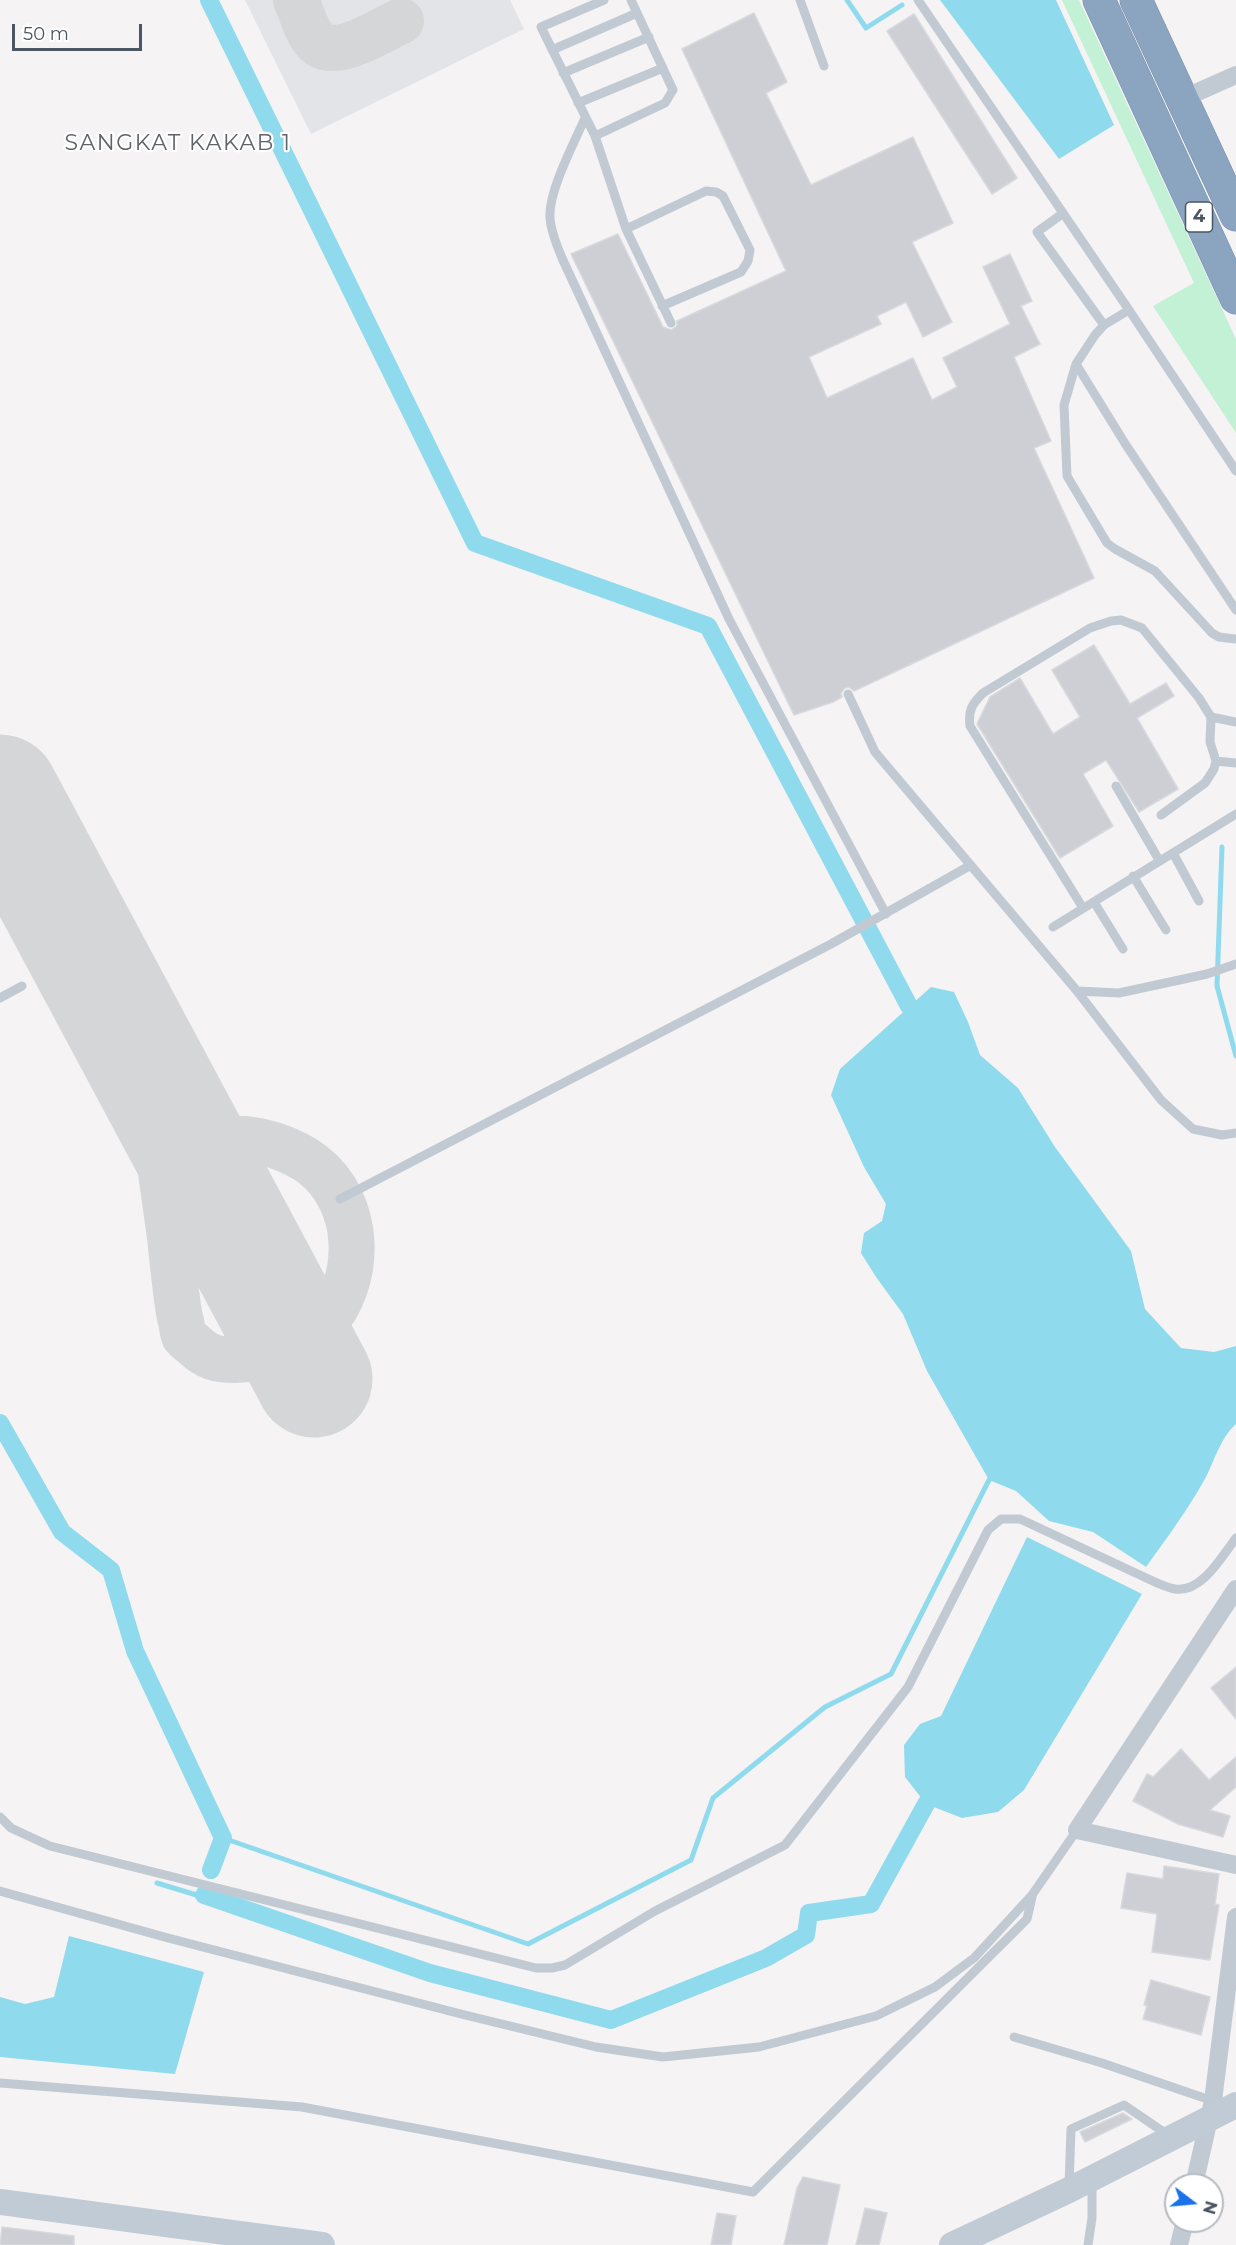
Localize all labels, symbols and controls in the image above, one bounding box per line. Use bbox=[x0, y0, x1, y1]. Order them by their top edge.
scale bar bbox=[15, 12, 146, 50]
text: 50 m bbox=[23, 23, 69, 45]
district label: SANGKAT KAKAB 1 bbox=[64, 131, 292, 157]
road number: 4 bbox=[1186, 202, 1212, 232]
north arrow bbox=[1164, 2173, 1224, 2233]
text: N bbox=[1199, 2199, 1221, 2216]

